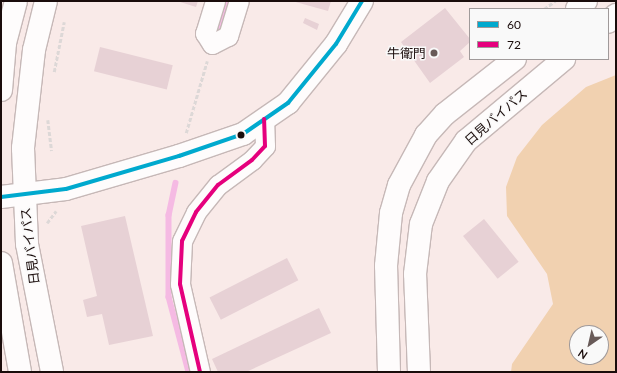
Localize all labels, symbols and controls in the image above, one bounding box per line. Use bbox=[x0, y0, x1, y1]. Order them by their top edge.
legend bbox=[469, 8, 609, 60]
text: 60 bbox=[507, 17, 521, 32]
text: 72 bbox=[507, 37, 521, 52]
place label: 牛衛門 bbox=[387, 45, 426, 61]
marker: 牛衛門 bbox=[429, 48, 439, 58]
street label: 日見バイパス bbox=[461, 86, 531, 148]
unlabelled marker bbox=[236, 130, 246, 140]
street label: 日見バイパス bbox=[18, 206, 42, 286]
north arrow bbox=[569, 325, 609, 365]
text: N bbox=[575, 347, 590, 362]

